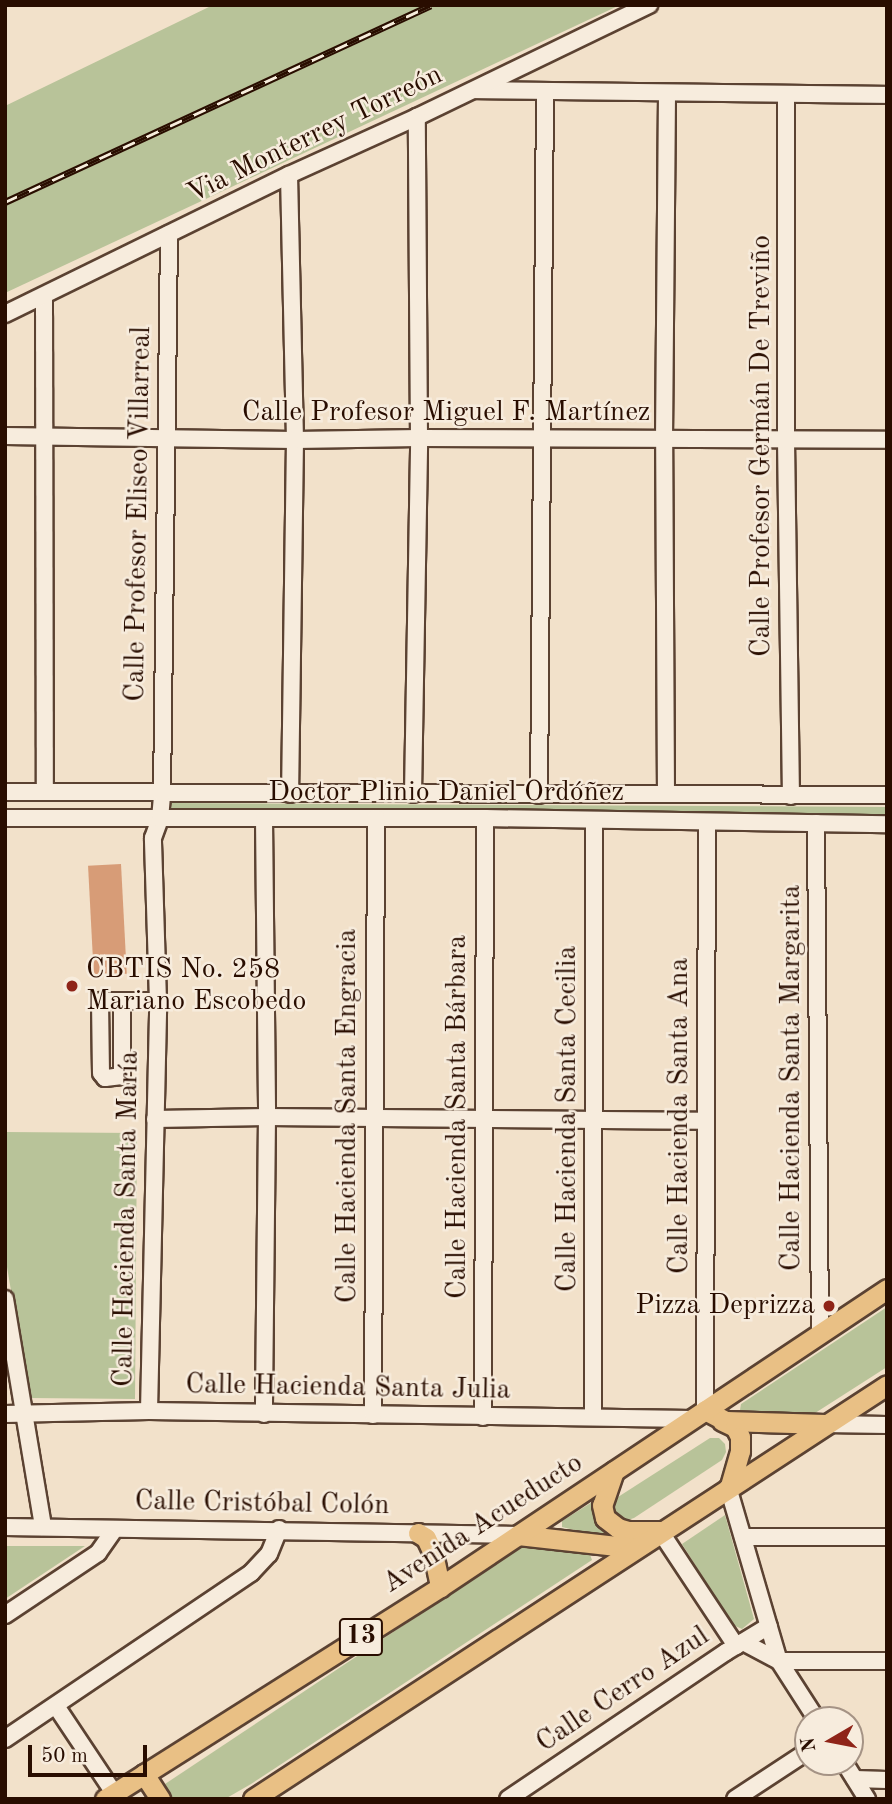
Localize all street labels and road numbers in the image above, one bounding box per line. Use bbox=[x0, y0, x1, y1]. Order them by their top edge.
street label: Via Monterrey Torreón bbox=[182, 59, 448, 211]
street label: Calle Profesor Germán De Treviño bbox=[745, 235, 779, 657]
street label: Calle Profesor Eliseo Villarreal bbox=[119, 326, 159, 702]
street label: Calle Profesor Miguel F. Martínez bbox=[242, 396, 650, 430]
street label: Doctor Plinio Daniel Ordóñez bbox=[268, 776, 624, 810]
street label: Calle Hacienda Santa Margarita bbox=[775, 885, 809, 1271]
street label: Calle Hacienda Santa Engracia bbox=[331, 929, 365, 1303]
street label: Calle Hacienda Santa Bárbara bbox=[441, 935, 475, 1299]
street label: Calle Hacienda Santa Cecilia bbox=[551, 946, 585, 1292]
street label: Calle Hacienda Santa Ana bbox=[663, 958, 697, 1274]
street label: Calle Hacienda Santa María bbox=[107, 1051, 147, 1387]
street label: Calle Hacienda Santa Julia bbox=[185, 1368, 511, 1408]
street label: Avenida Acueducto bbox=[377, 1447, 589, 1601]
street label: Calle Cristóbal Colón bbox=[134, 1485, 390, 1523]
road number: 13 bbox=[338, 1614, 384, 1660]
street label: Calle Cerro Azul bbox=[530, 1620, 716, 1760]

